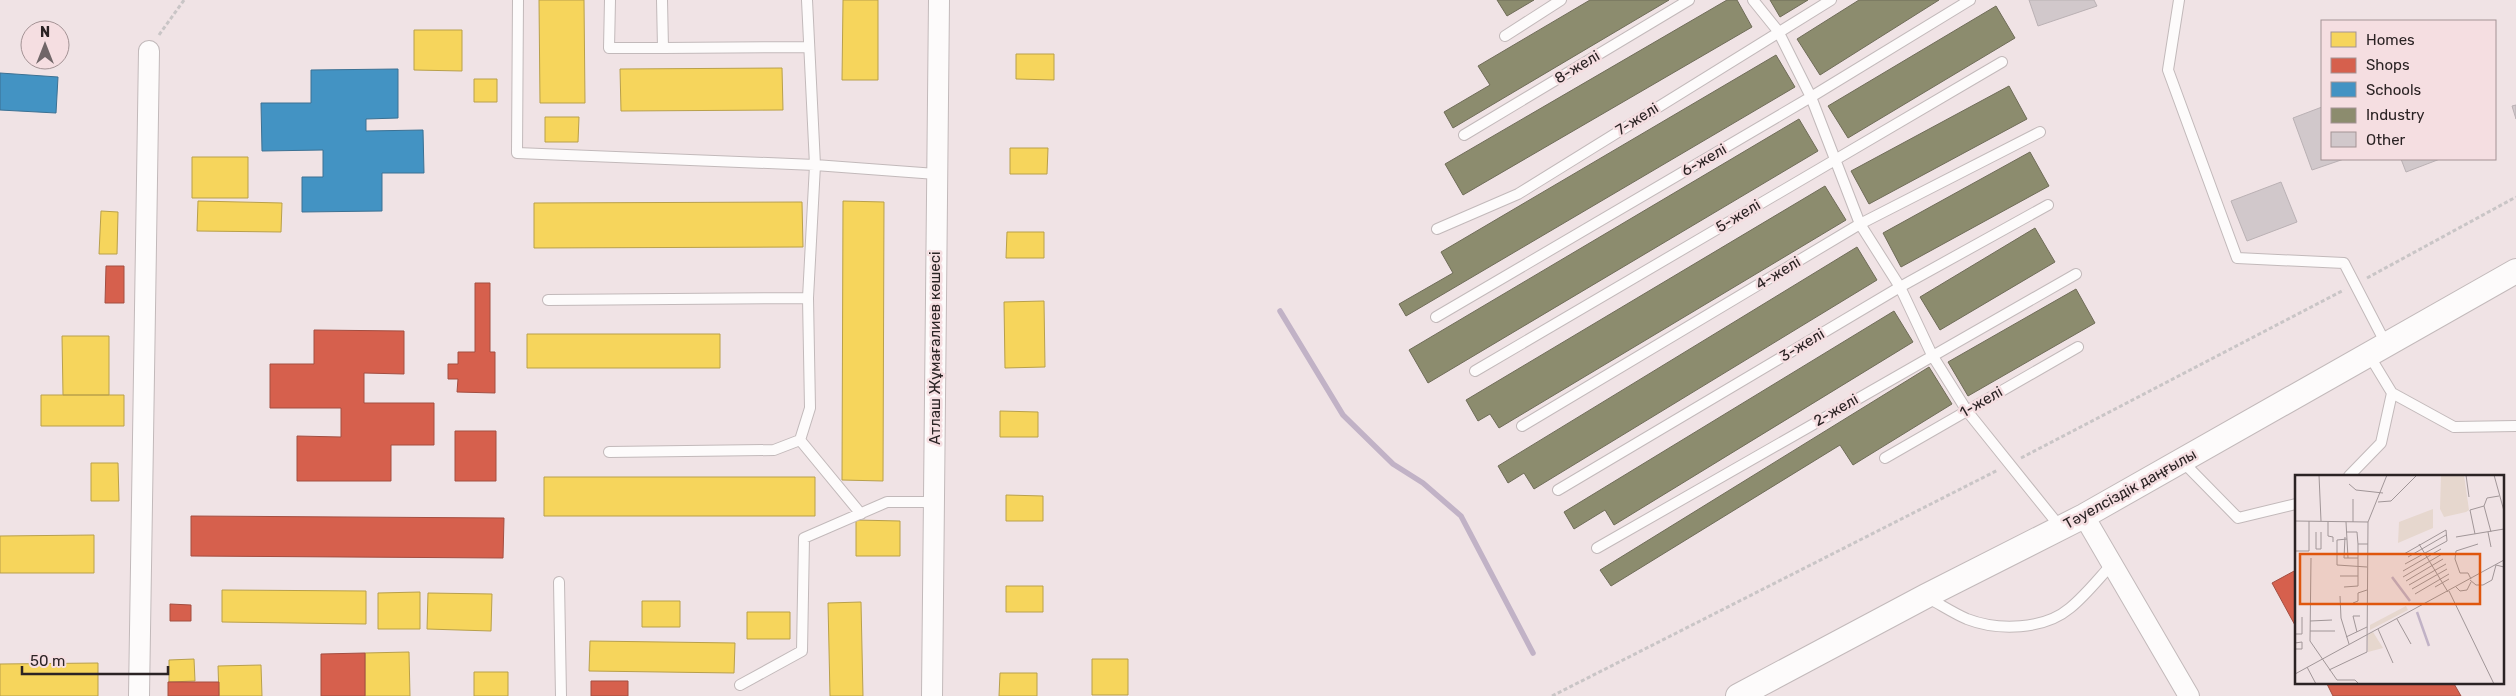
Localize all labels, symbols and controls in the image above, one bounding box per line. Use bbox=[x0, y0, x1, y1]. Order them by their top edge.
north arrow bbox=[20, 20, 70, 70]
legend bbox=[2321, 20, 2496, 160]
text: N bbox=[40, 24, 50, 41]
text: Homes bbox=[2366, 31, 2415, 49]
street label: 8-желі bbox=[1551, 47, 1603, 87]
text: Shops bbox=[2366, 56, 2410, 74]
text: Schools bbox=[2366, 81, 2422, 99]
street label: 7-желі bbox=[1612, 99, 1662, 139]
text: Industry bbox=[2366, 106, 2425, 124]
text: Other bbox=[2366, 131, 2406, 149]
street label: 6-желі bbox=[1678, 140, 1730, 180]
street label: 5-желі bbox=[1712, 196, 1764, 236]
street label: Атлаш Жұмағалиев көшесі bbox=[926, 251, 944, 445]
street label: 4-желі bbox=[1752, 253, 1804, 293]
street label: 3-желі bbox=[1776, 325, 1828, 365]
street label: 1-желі bbox=[1956, 383, 2006, 421]
street label: 2-желі bbox=[1811, 390, 1861, 430]
street label: Тәуелсіздік даңғылы bbox=[2061, 445, 2199, 533]
inset map bbox=[2295, 475, 2504, 684]
scale bar bbox=[22, 644, 169, 676]
text: 50 m bbox=[30, 652, 65, 670]

